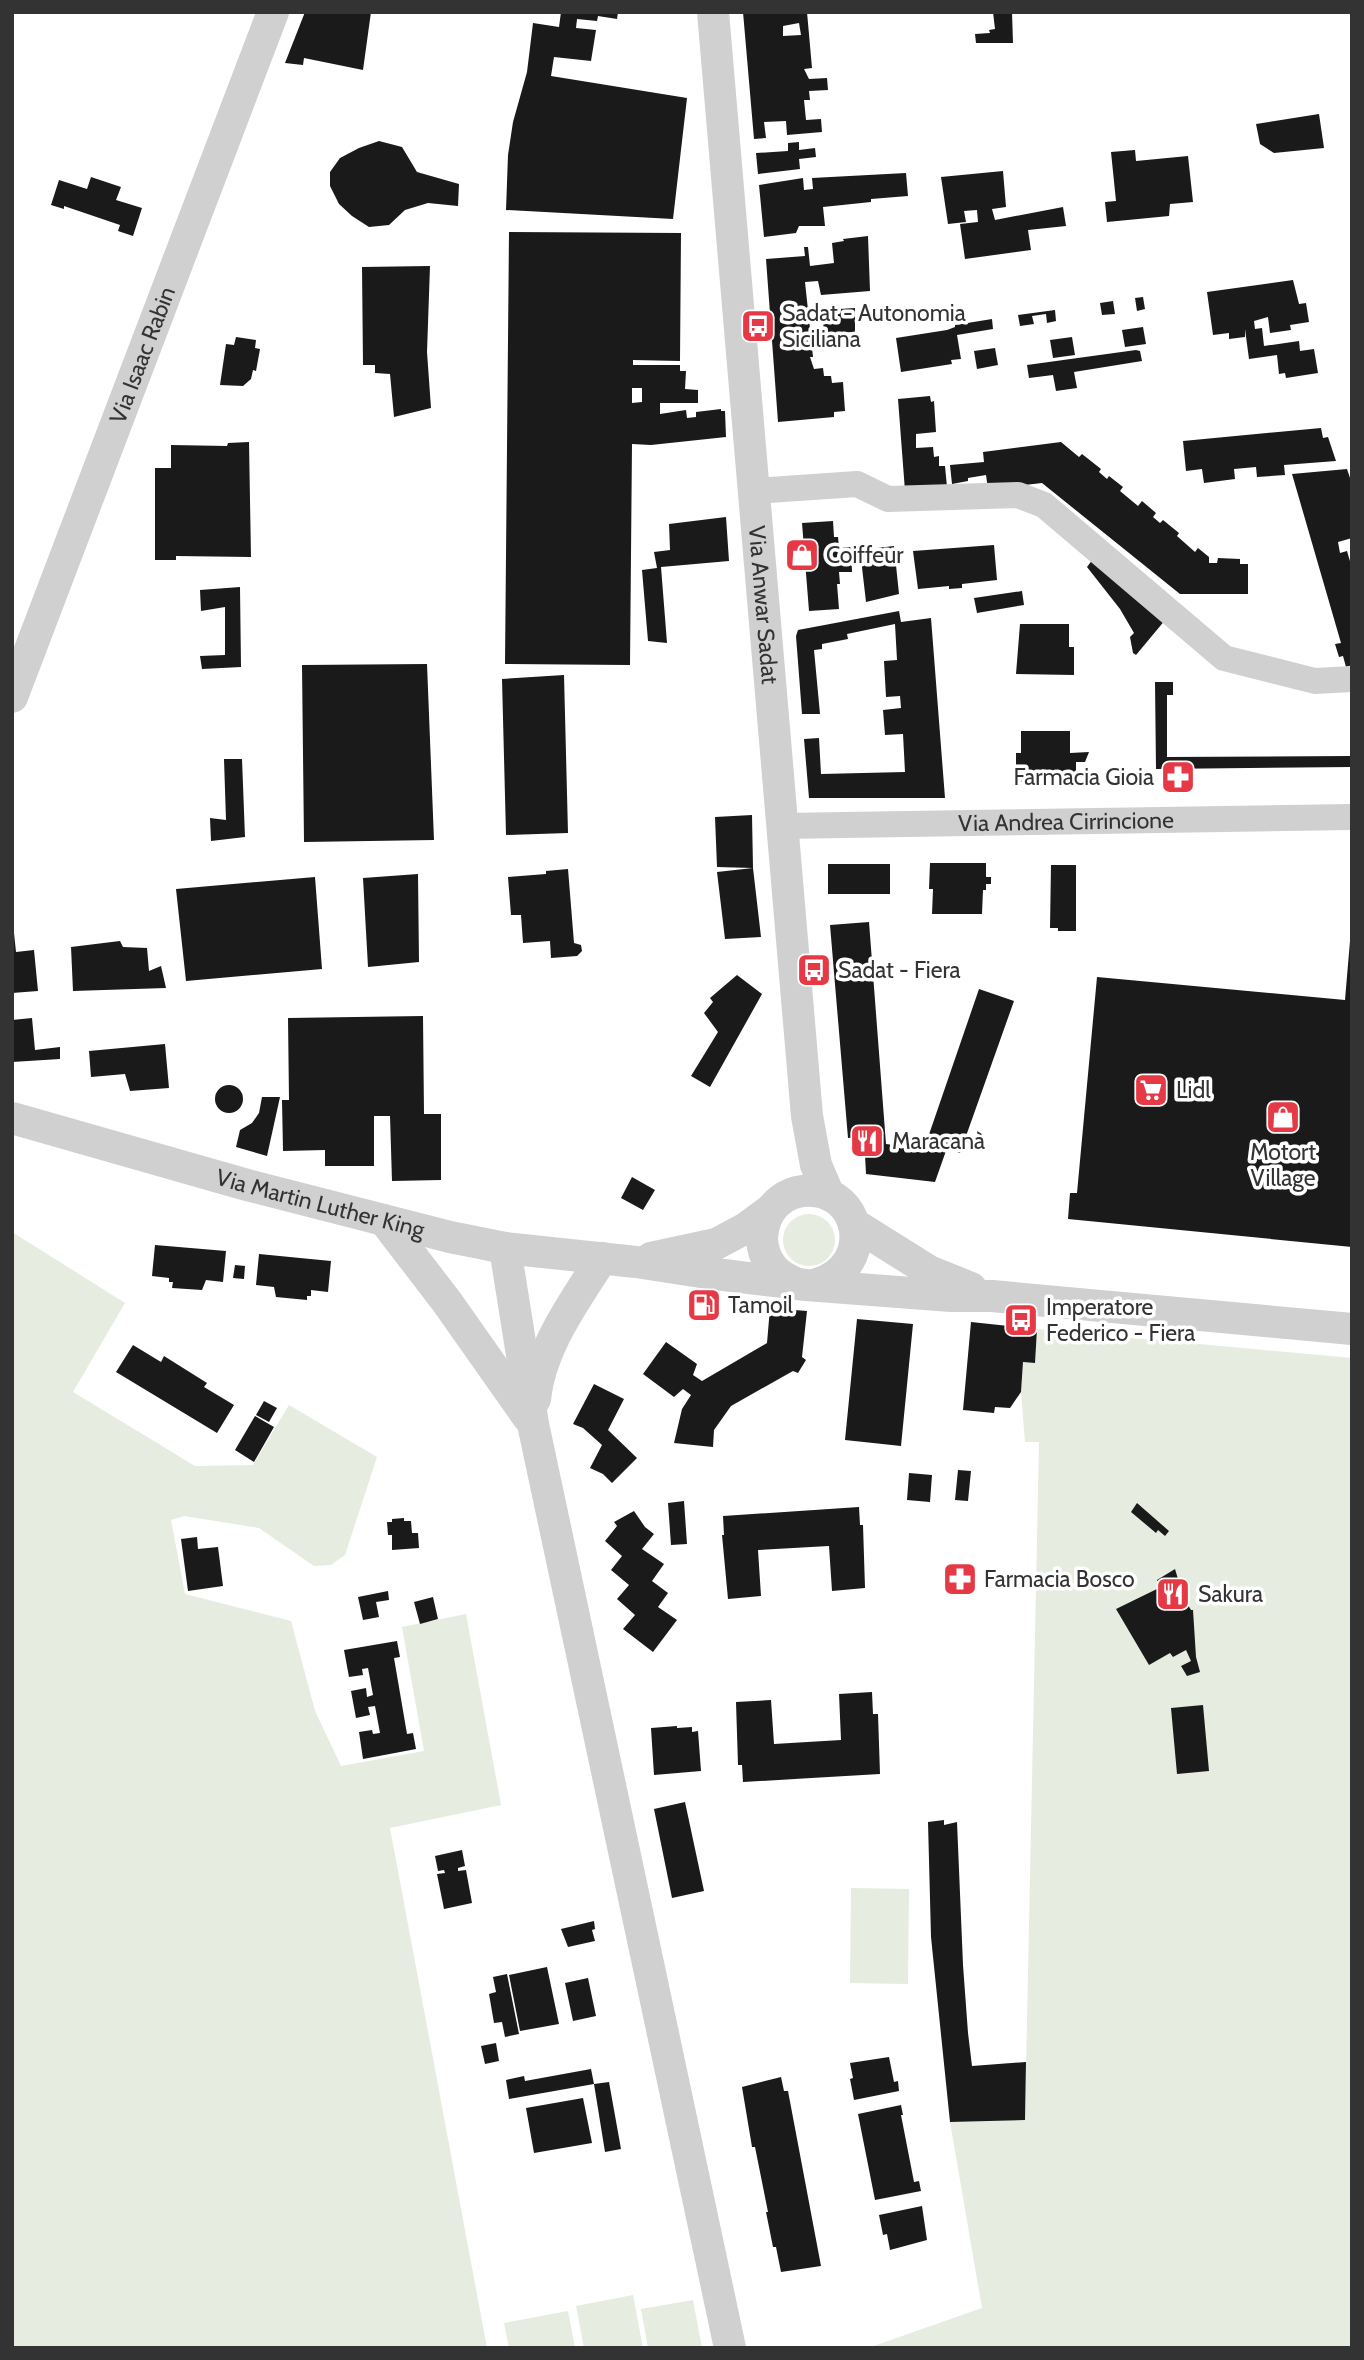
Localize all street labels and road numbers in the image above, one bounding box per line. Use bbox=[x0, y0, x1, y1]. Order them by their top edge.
street label: Via Isaac Rabin bbox=[104, 283, 181, 427]
street label: Via Anwar Sadat bbox=[743, 524, 784, 685]
street label: Via Andrea Cirrincione bbox=[958, 806, 1174, 837]
street label: Via Martin Luther King bbox=[213, 1163, 428, 1244]

